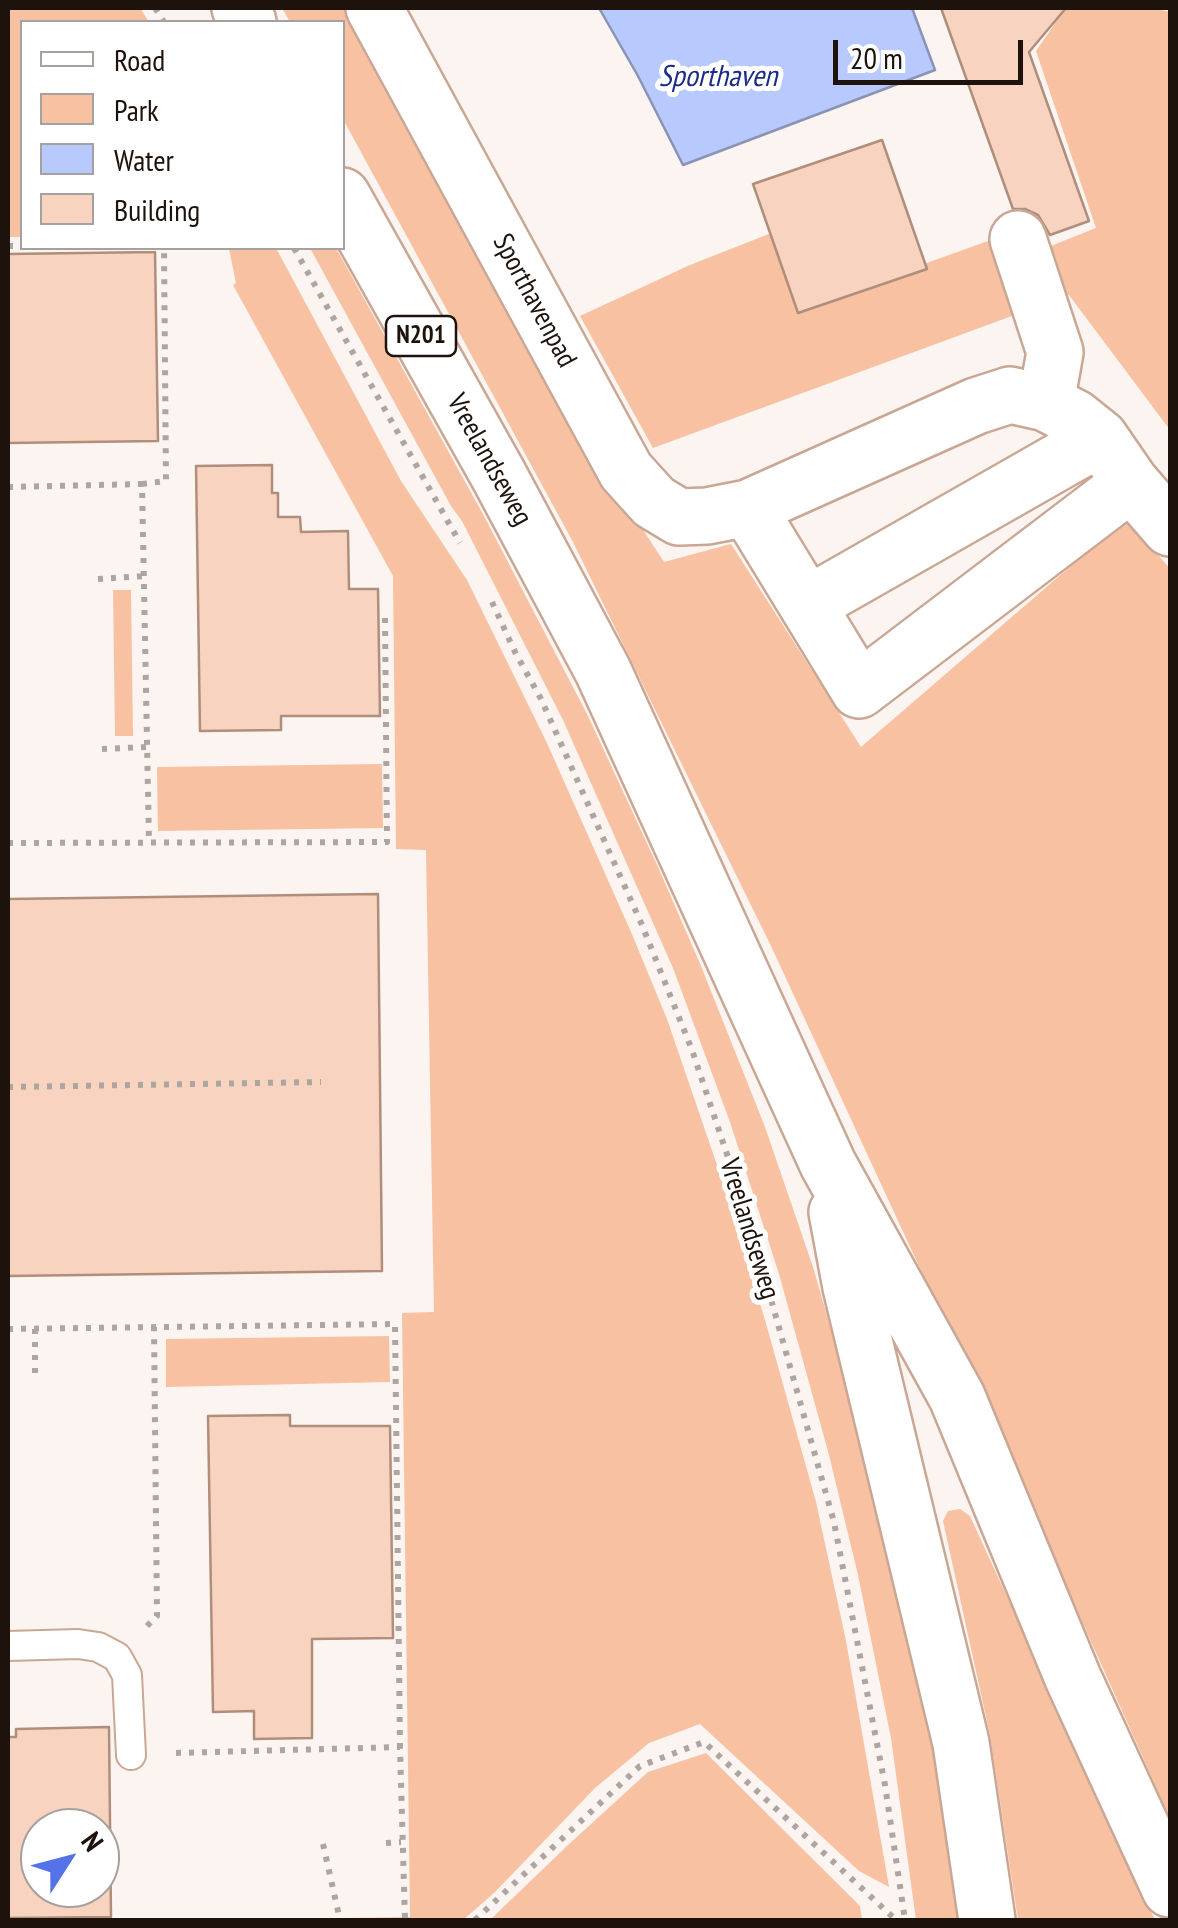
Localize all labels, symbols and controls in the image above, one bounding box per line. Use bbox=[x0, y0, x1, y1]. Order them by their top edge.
legend bbox=[20, 20, 345, 250]
scale bar bbox=[838, 20, 1028, 82]
text: 20 m bbox=[850, 38, 903, 77]
text: Road bbox=[114, 40, 165, 79]
water label: Sporthaven bbox=[659, 59, 777, 95]
text: Park bbox=[114, 90, 159, 129]
text: Water bbox=[114, 140, 174, 179]
text: Building bbox=[114, 190, 200, 229]
street label: Sporthavenpad bbox=[485, 229, 583, 373]
road number: N201 bbox=[386, 316, 456, 356]
street label: Vreelandseweg bbox=[439, 388, 539, 532]
street label: Vreelandseweg bbox=[712, 1155, 786, 1303]
north arrow bbox=[20, 1808, 120, 1908]
text: N bbox=[74, 1824, 112, 1858]

